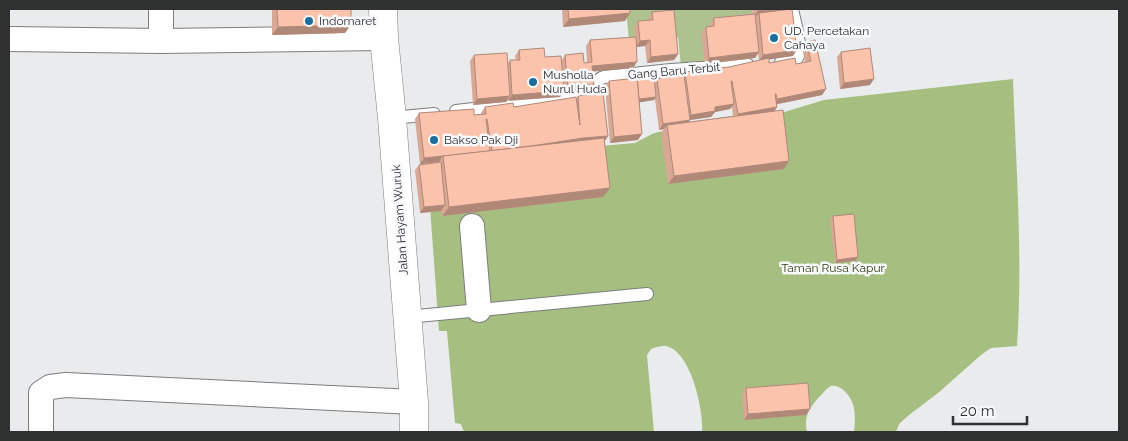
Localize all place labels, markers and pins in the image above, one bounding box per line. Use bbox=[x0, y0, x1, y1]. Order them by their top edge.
place label: Indomaret bbox=[319, 14, 376, 28]
marker: Indomaret bbox=[303, 15, 315, 27]
place label: UD. Percetakan Cahaya bbox=[784, 24, 869, 52]
marker: UD. Percetakan Cahaya bbox=[768, 32, 780, 44]
place label: Musholla Nurul Huda bbox=[543, 68, 607, 96]
marker: Musholla Nurul Huda bbox=[527, 76, 539, 88]
place label: Bakso Pak Dji bbox=[444, 133, 518, 147]
marker: Bakso Pak Dji bbox=[428, 134, 440, 146]

